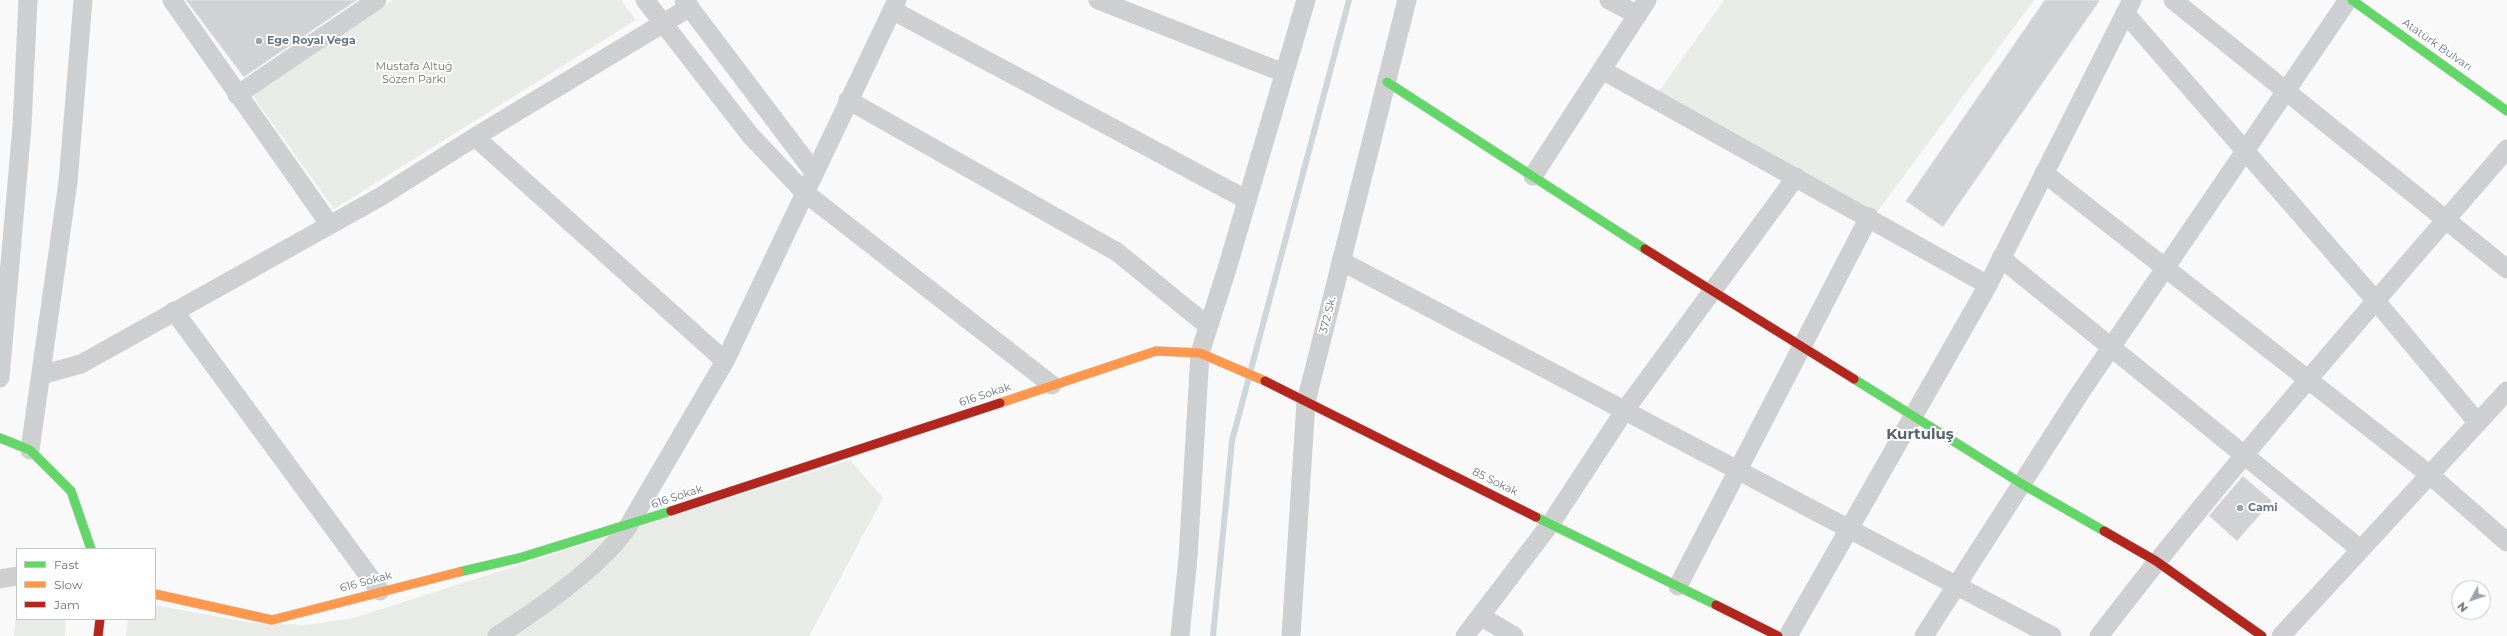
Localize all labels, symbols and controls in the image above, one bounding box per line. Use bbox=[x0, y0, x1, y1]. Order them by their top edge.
street label: Atatürk Bulvarı bbox=[2399, 16, 2475, 74]
place label: Ege Royal Vega bbox=[267, 34, 356, 48]
marker: Ege Royal Vega bbox=[254, 36, 264, 46]
park label: Mustafa Altuğ Sözen Parkı bbox=[375, 60, 453, 86]
street label: 372 Sk. bbox=[1317, 295, 1339, 335]
street label: 616 Sokak bbox=[958, 380, 1012, 410]
district label: Kurtuluş bbox=[1886, 426, 1954, 444]
street label: 85 Sokak bbox=[1470, 465, 1520, 499]
street label: 616 Sokak bbox=[650, 482, 704, 512]
place label: Cami bbox=[2248, 501, 2278, 515]
marker: Cami bbox=[2235, 503, 2245, 513]
legend bbox=[16, 548, 156, 620]
text: Fast bbox=[54, 557, 79, 572]
street label: 616 Sokak bbox=[338, 569, 394, 595]
text: Slow bbox=[54, 577, 83, 592]
north arrow bbox=[2451, 580, 2491, 620]
text: Jam bbox=[54, 597, 80, 612]
text: N bbox=[2454, 599, 2471, 615]

